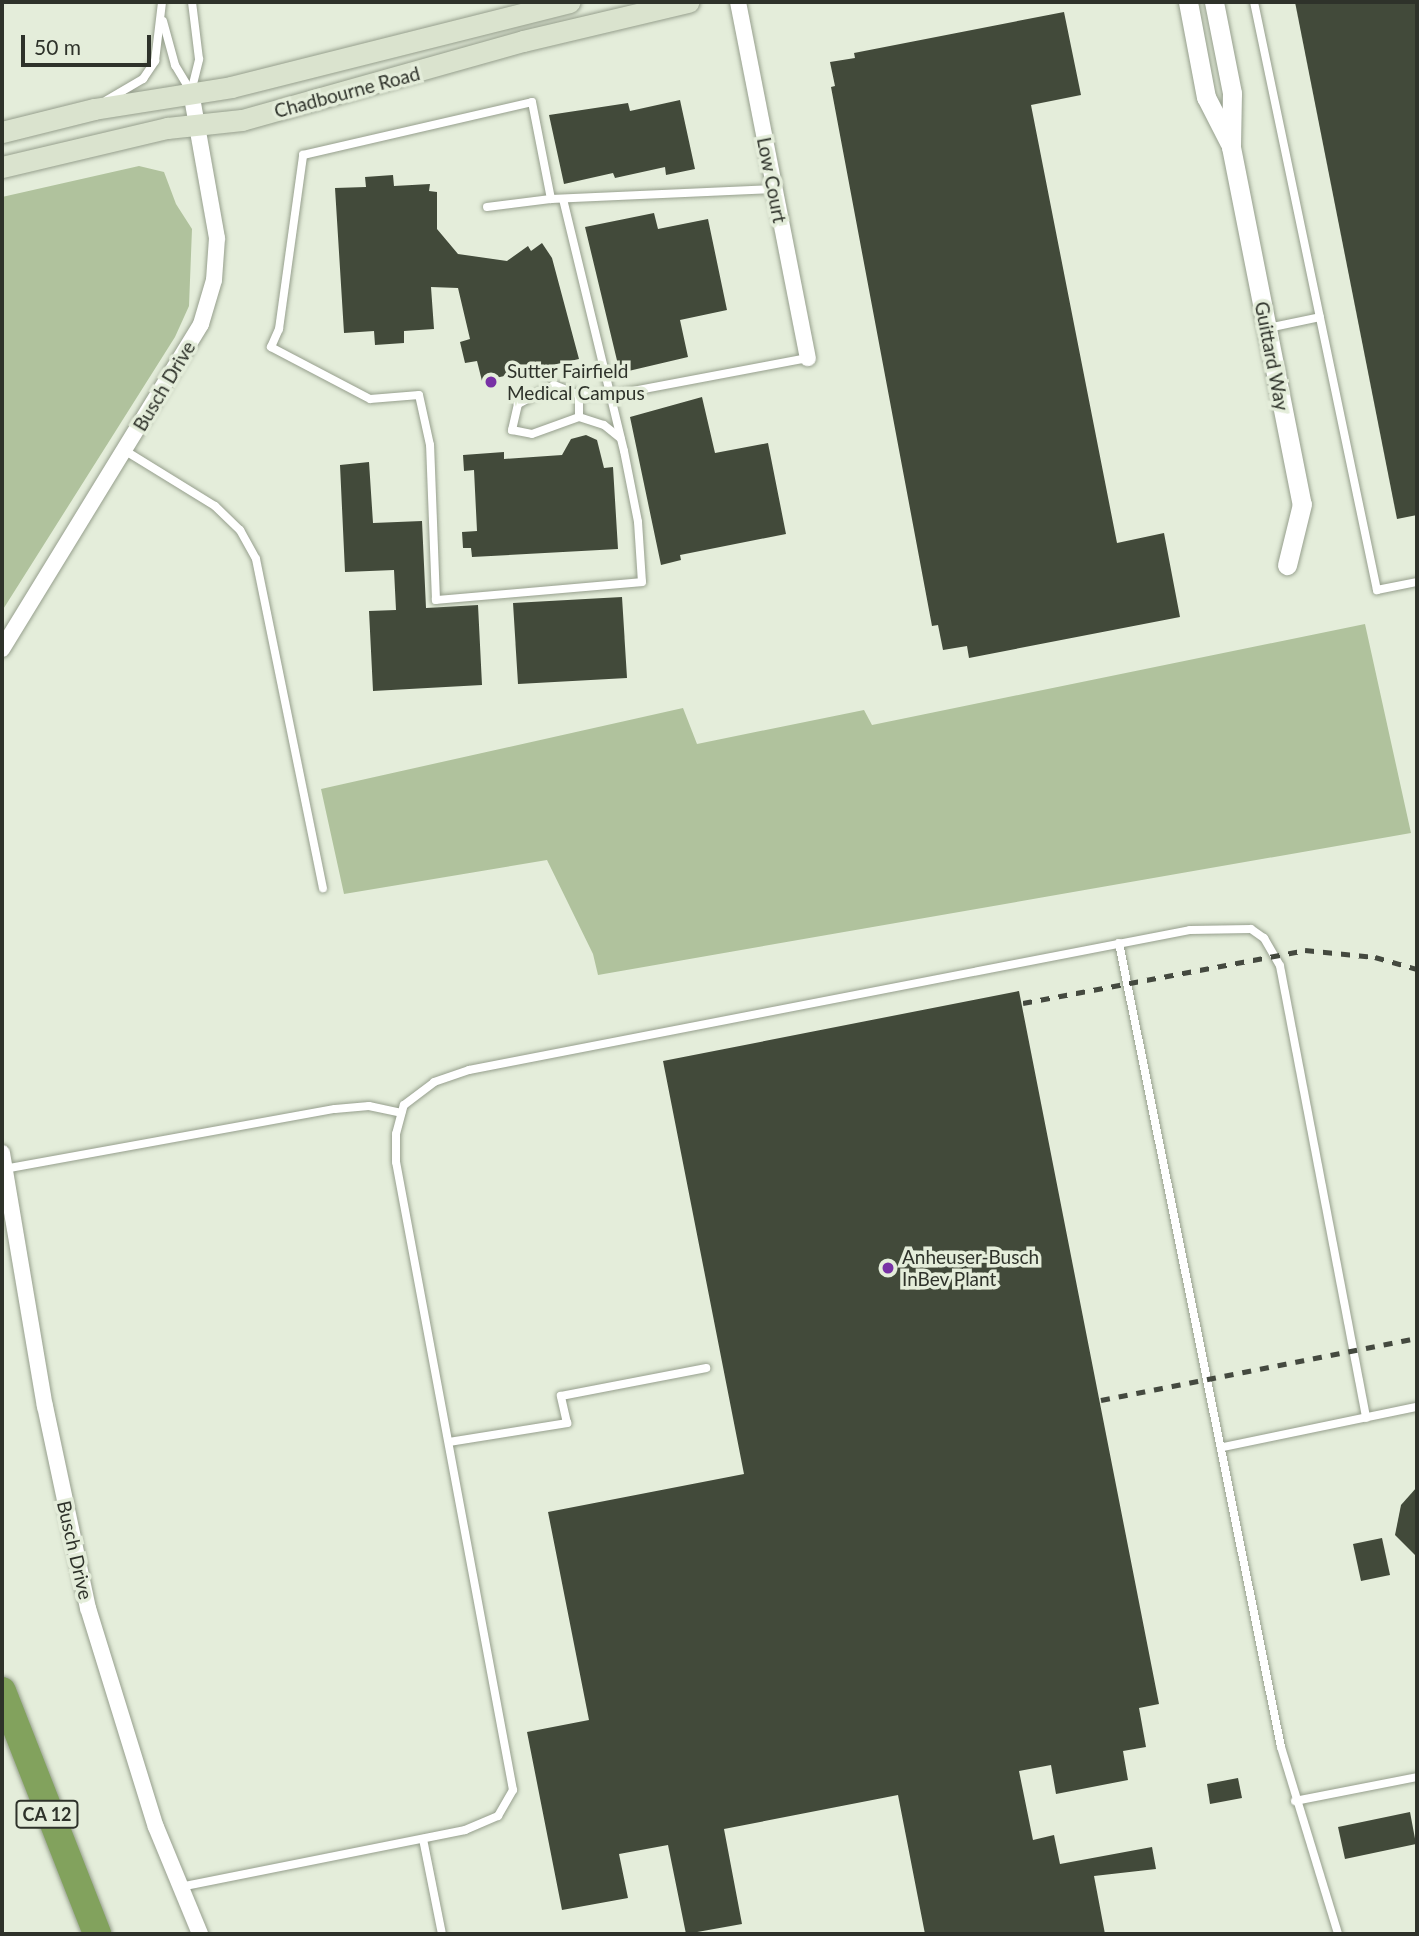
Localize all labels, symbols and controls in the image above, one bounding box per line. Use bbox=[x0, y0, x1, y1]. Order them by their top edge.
scale bar bbox=[24, 21, 154, 65]
text: 50 m bbox=[34, 34, 81, 59]
street label: Chadbourne Road bbox=[272, 62, 422, 122]
street label: Low Court bbox=[753, 135, 791, 225]
street label: Guittard Way bbox=[1250, 299, 1294, 413]
street label: Busch Drive bbox=[128, 337, 200, 435]
place label: Sutter Fairfield Medical Campus bbox=[507, 360, 645, 404]
marker: Sutter Fairfield Medical Campus bbox=[481, 372, 501, 392]
place label: Anheuser-Busch InBev Plant bbox=[902, 1246, 1039, 1290]
marker: Anheuser-Busch InBev Plant bbox=[880, 1260, 896, 1276]
street label: Busch Drive bbox=[53, 1498, 97, 1602]
road number: CA 12 bbox=[14, 1800, 80, 1828]

